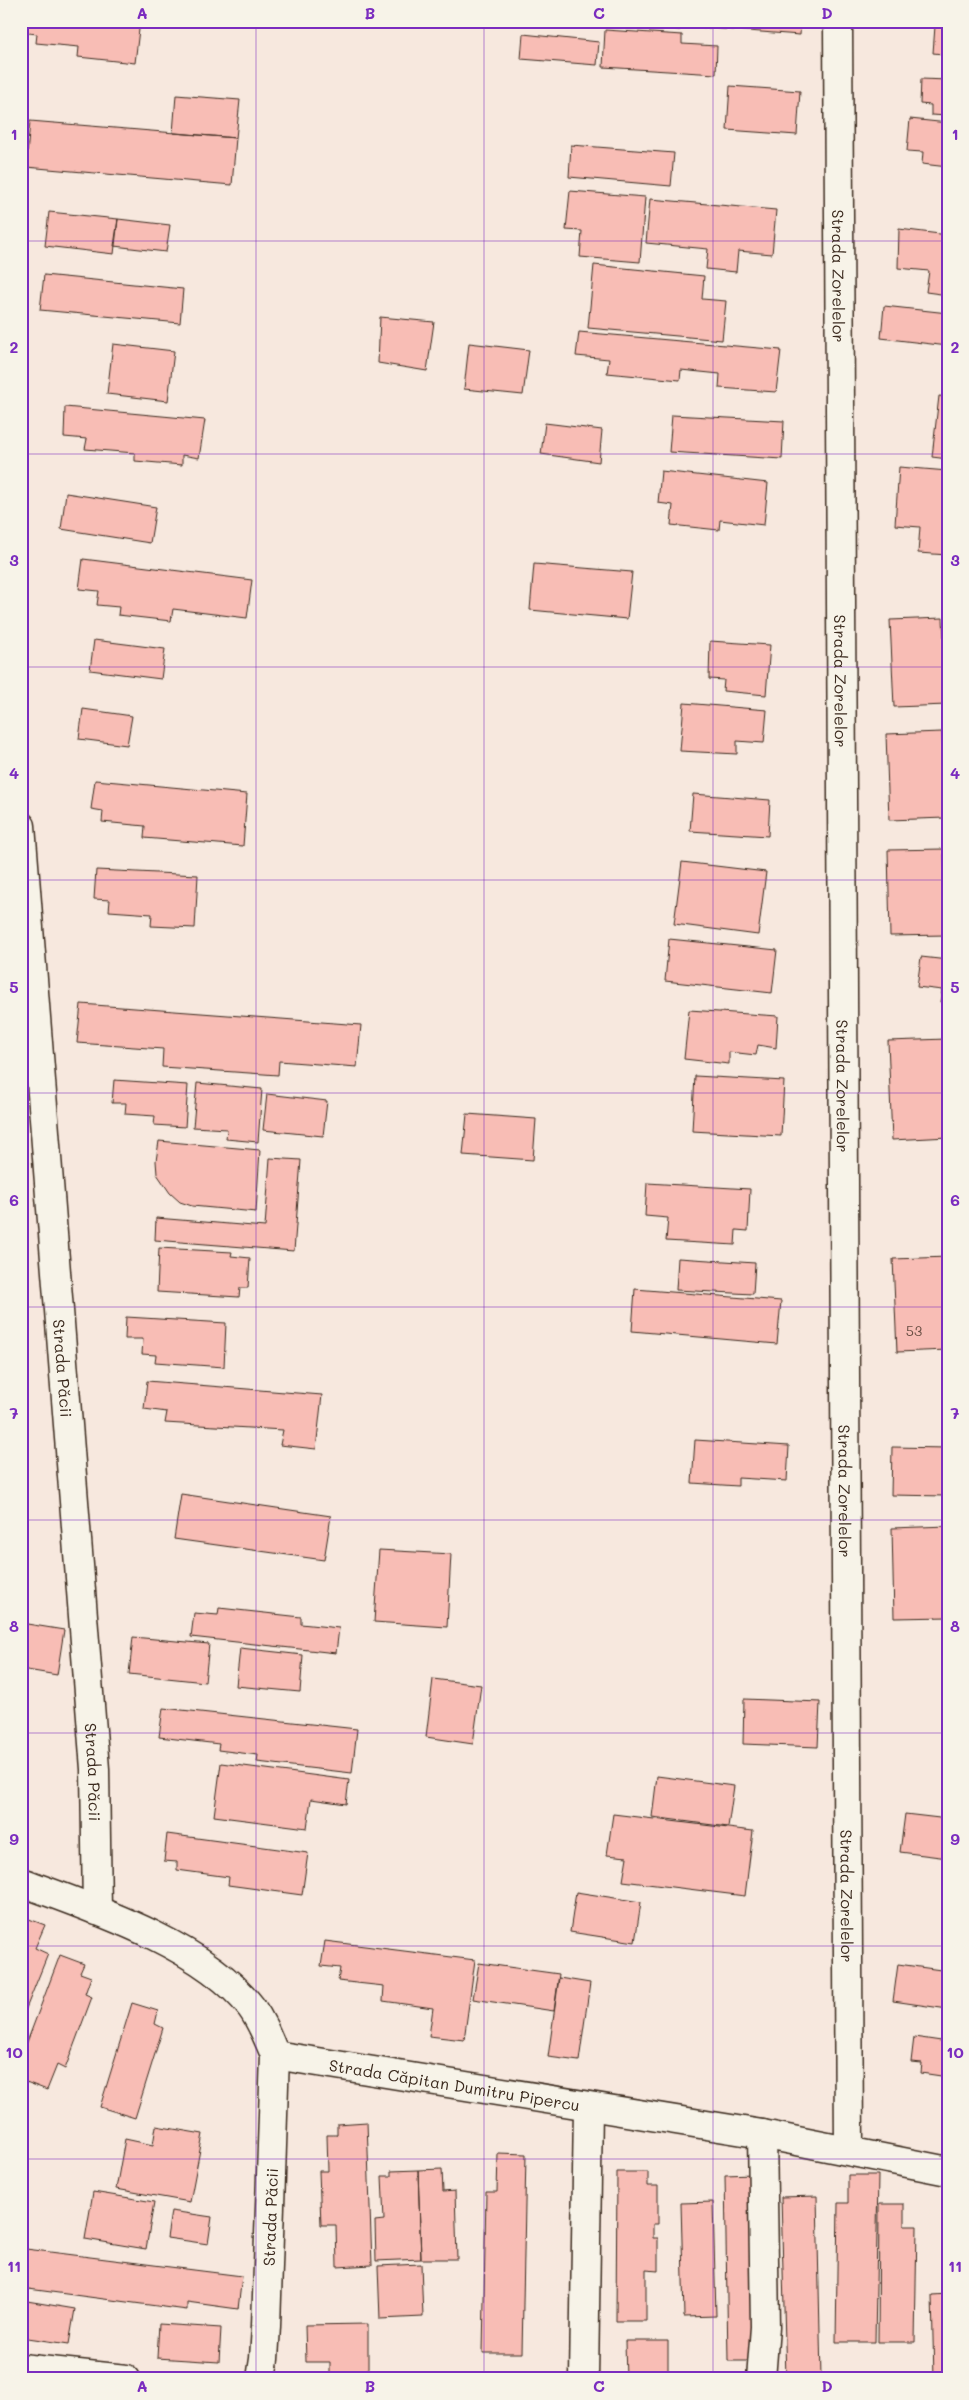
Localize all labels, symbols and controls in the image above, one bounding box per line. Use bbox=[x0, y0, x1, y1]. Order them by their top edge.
text: A bbox=[136, 2, 148, 23]
text: B bbox=[365, 2, 375, 23]
text: C bbox=[593, 2, 605, 23]
text: D bbox=[821, 2, 833, 23]
text: 1 bbox=[10, 123, 18, 144]
text: 1 bbox=[951, 123, 959, 144]
street label: Strada Zorelelor bbox=[828, 209, 850, 343]
text: 2 bbox=[10, 336, 19, 357]
text: 2 bbox=[951, 336, 960, 357]
text: 3 bbox=[9, 549, 19, 570]
text: 3 bbox=[950, 549, 960, 570]
street label: Strada Zorelelor bbox=[831, 614, 852, 748]
text: 4 bbox=[9, 762, 19, 783]
text: 4 bbox=[950, 762, 960, 783]
text: 5 bbox=[9, 976, 19, 997]
text: 5 bbox=[950, 976, 960, 997]
street label: Strada Zorelelor bbox=[833, 1019, 854, 1153]
text: 6 bbox=[9, 1189, 19, 1210]
text: 6 bbox=[950, 1189, 960, 1210]
street label: Strada Păcii bbox=[49, 1319, 78, 1418]
house number: 53 bbox=[906, 1321, 922, 1340]
text: 7 bbox=[10, 1402, 19, 1423]
text: 7 bbox=[951, 1402, 960, 1423]
street label: Strada Zorelelor bbox=[835, 1424, 856, 1558]
text: 8 bbox=[9, 1615, 19, 1636]
text: 8 bbox=[950, 1615, 960, 1636]
street label: Strada Păcii bbox=[81, 1722, 106, 1821]
text: 9 bbox=[9, 1828, 19, 1849]
text: 9 bbox=[950, 1828, 960, 1849]
street label: Strada Zorelelor bbox=[837, 1829, 859, 1963]
text: 10 bbox=[5, 2041, 23, 2062]
text: 10 bbox=[946, 2041, 964, 2062]
street label: Strada Căpitan Dumitru Pipercu bbox=[328, 2053, 582, 2115]
street label: Strada Păcii bbox=[258, 2168, 282, 2266]
text: 11 bbox=[7, 2255, 21, 2276]
text: 11 bbox=[948, 2255, 962, 2276]
text: A bbox=[136, 2375, 148, 2396]
text: B bbox=[365, 2375, 375, 2396]
text: C bbox=[593, 2375, 605, 2396]
text: D bbox=[821, 2375, 833, 2396]

